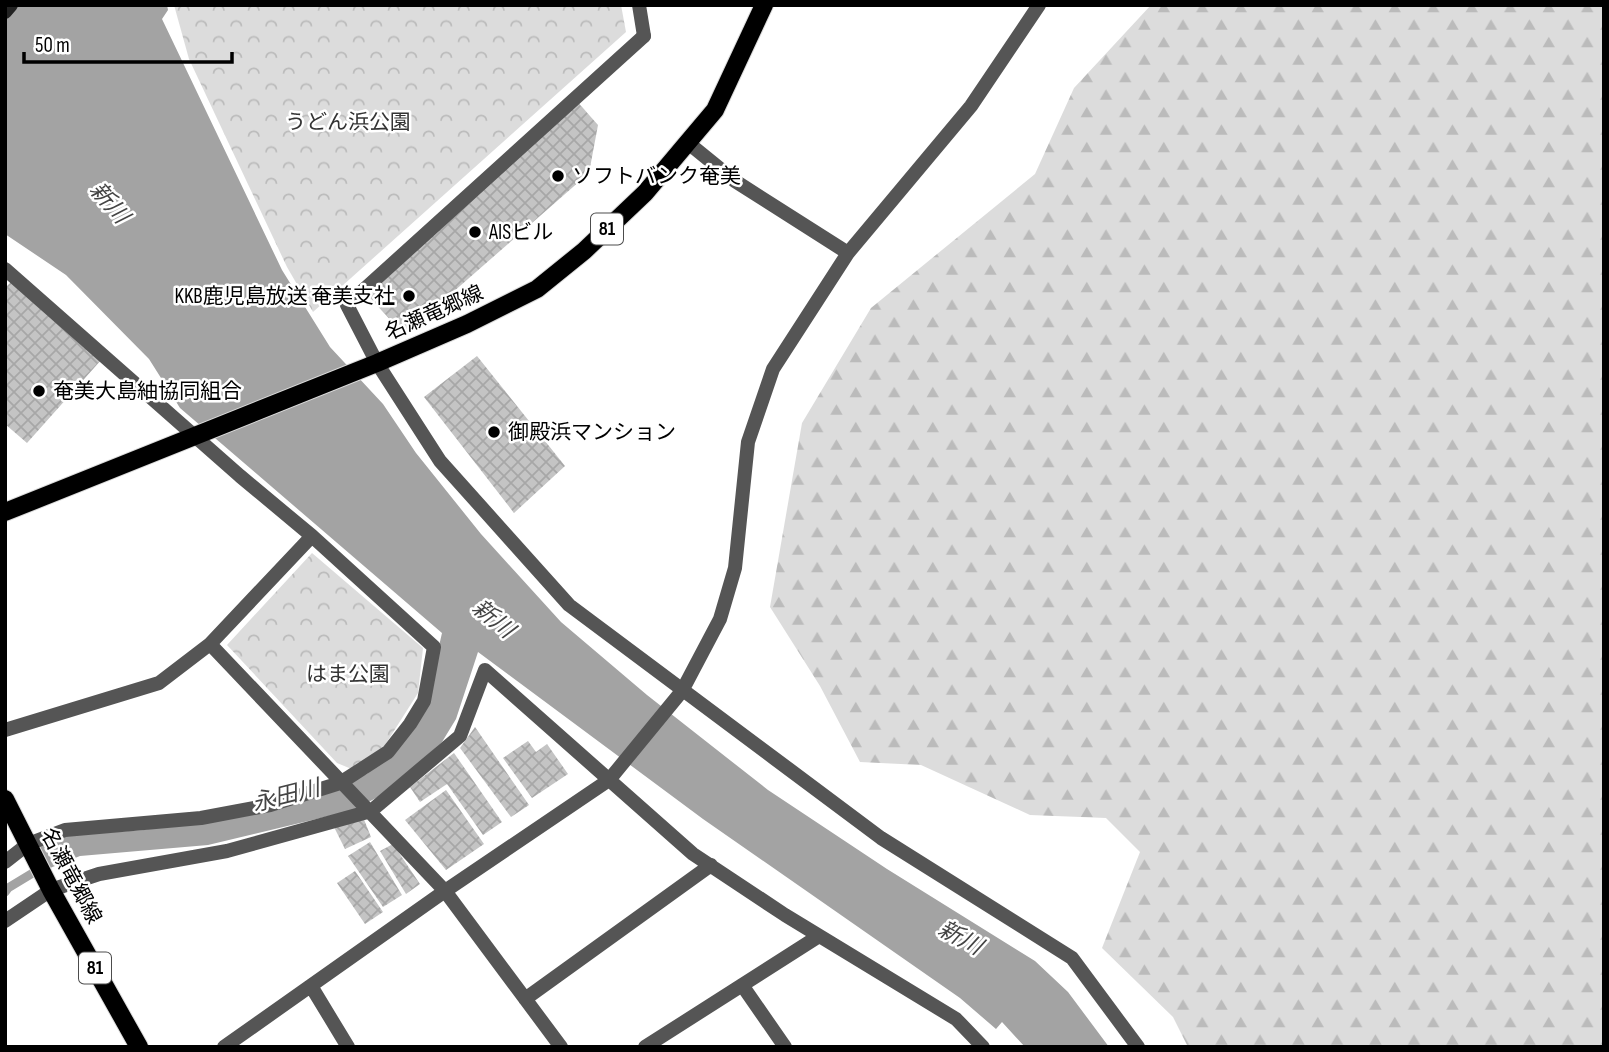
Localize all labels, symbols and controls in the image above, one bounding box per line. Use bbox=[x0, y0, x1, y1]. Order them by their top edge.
scale bar bbox=[24, 21, 233, 65]
text: 50 m bbox=[35, 33, 70, 58]
park label: うどん浜公園 bbox=[285, 110, 411, 135]
place label: ソフトバンク奄美 bbox=[572, 164, 741, 189]
marker: ソフトバンク奄美 bbox=[550, 168, 566, 184]
water label: 新川 bbox=[83, 176, 137, 232]
road number: 81 bbox=[591, 214, 623, 244]
place label: AISビル bbox=[488, 220, 553, 245]
marker: AISビル bbox=[467, 224, 483, 240]
street label: 名瀬竜郷線 bbox=[381, 280, 487, 346]
place label: KKB鹿児島放送 奄美支社 bbox=[175, 284, 395, 309]
marker: KKB鹿児島放送 奄美支社 bbox=[401, 288, 417, 304]
place label: 奄美大島紬協同組合 bbox=[53, 379, 242, 404]
marker: 奄美大島紬協同組合 bbox=[31, 383, 47, 399]
place label: 御殿浜マンション bbox=[508, 420, 676, 445]
marker: 御殿浜マンション bbox=[486, 424, 502, 440]
water label: 新川 bbox=[466, 594, 522, 646]
park label: はま公園 bbox=[306, 662, 390, 687]
water label: 永田川 bbox=[249, 773, 326, 818]
street label: 名瀬竜郷線 bbox=[35, 824, 107, 928]
water label: 新川 bbox=[933, 915, 990, 963]
road number: 81 bbox=[79, 952, 111, 984]

